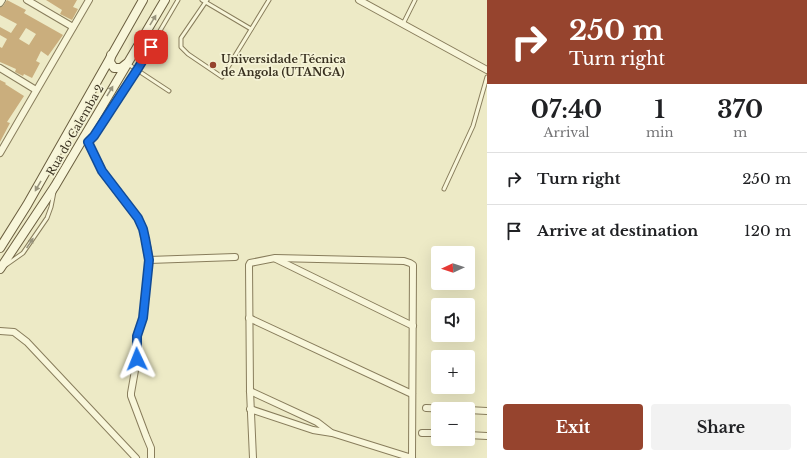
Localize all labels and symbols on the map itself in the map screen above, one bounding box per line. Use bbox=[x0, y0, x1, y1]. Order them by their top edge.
one-way arrow bbox=[150, 14, 157, 26]
pin bbox=[134, 30, 168, 64]
place label: Universidade Técnica de Angola (UTANGA) bbox=[221, 52, 347, 79]
marker: Universidade Técnica de Angola (UTANGA) bbox=[208, 60, 218, 70]
street label: Rua do Calemba 2 bbox=[43, 82, 107, 178]
one-way arrow bbox=[106, 86, 114, 96]
one-way arrow bbox=[35, 180, 41, 191]
one-way arrow bbox=[26, 238, 34, 248]
north arrow bbox=[431, 246, 475, 290]
position arrow bbox=[116, 338, 158, 380]

